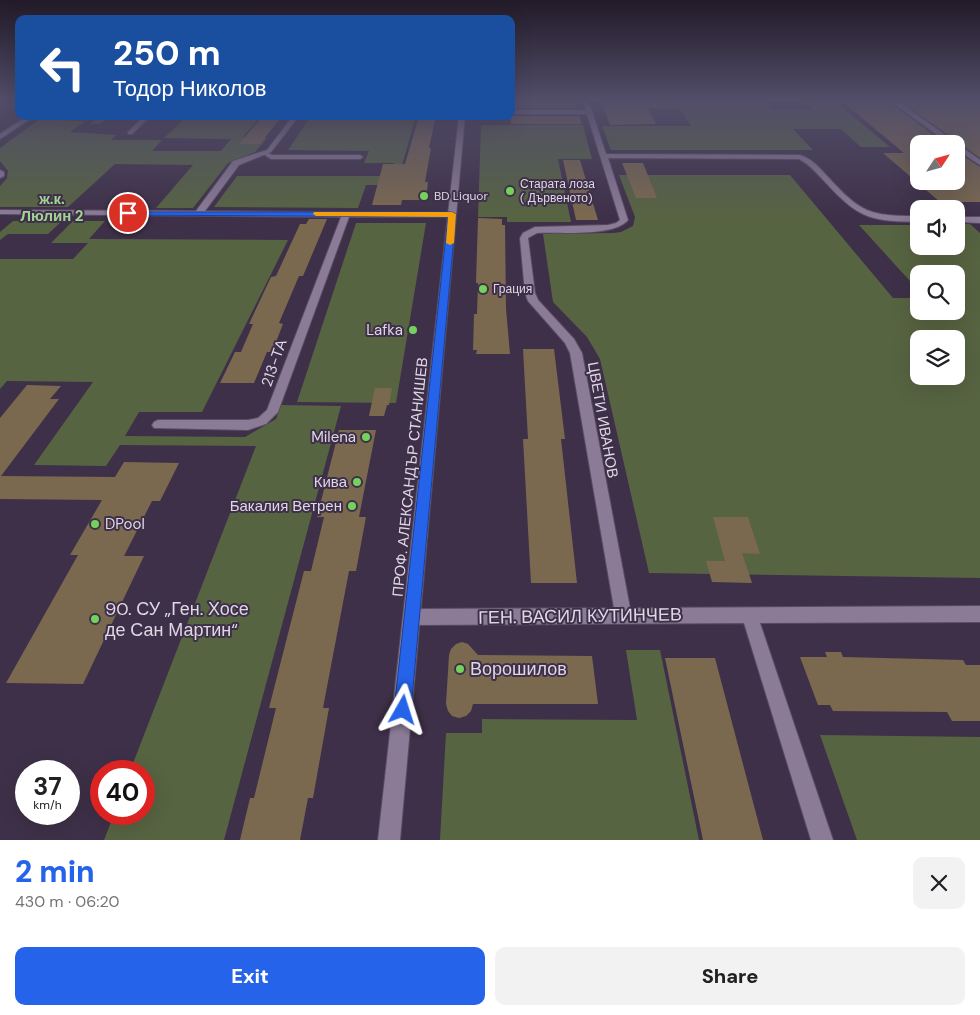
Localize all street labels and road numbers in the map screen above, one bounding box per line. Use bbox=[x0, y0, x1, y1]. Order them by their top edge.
street label: 213-ТА bbox=[257, 337, 291, 389]
street label: ПРОФ. АЛЕКСАНДЪР СТАНИШЕВ bbox=[387, 356, 433, 598]
street label: ЦВЕТИ ИВАНОВ bbox=[583, 360, 623, 480]
street label: ГЕН. ВАСИЛ КУТИНЧЕВ bbox=[478, 602, 682, 630]

